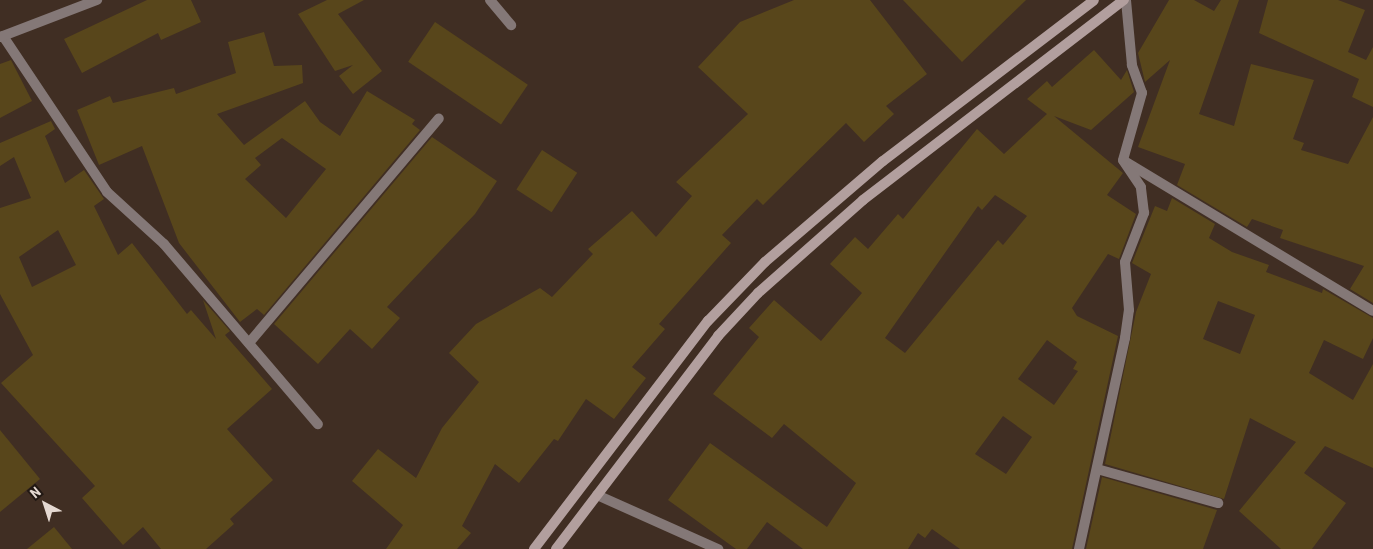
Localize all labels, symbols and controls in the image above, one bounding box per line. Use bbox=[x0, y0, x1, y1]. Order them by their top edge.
north arrow bbox=[20, 479, 70, 529]
text: N bbox=[27, 484, 44, 501]

